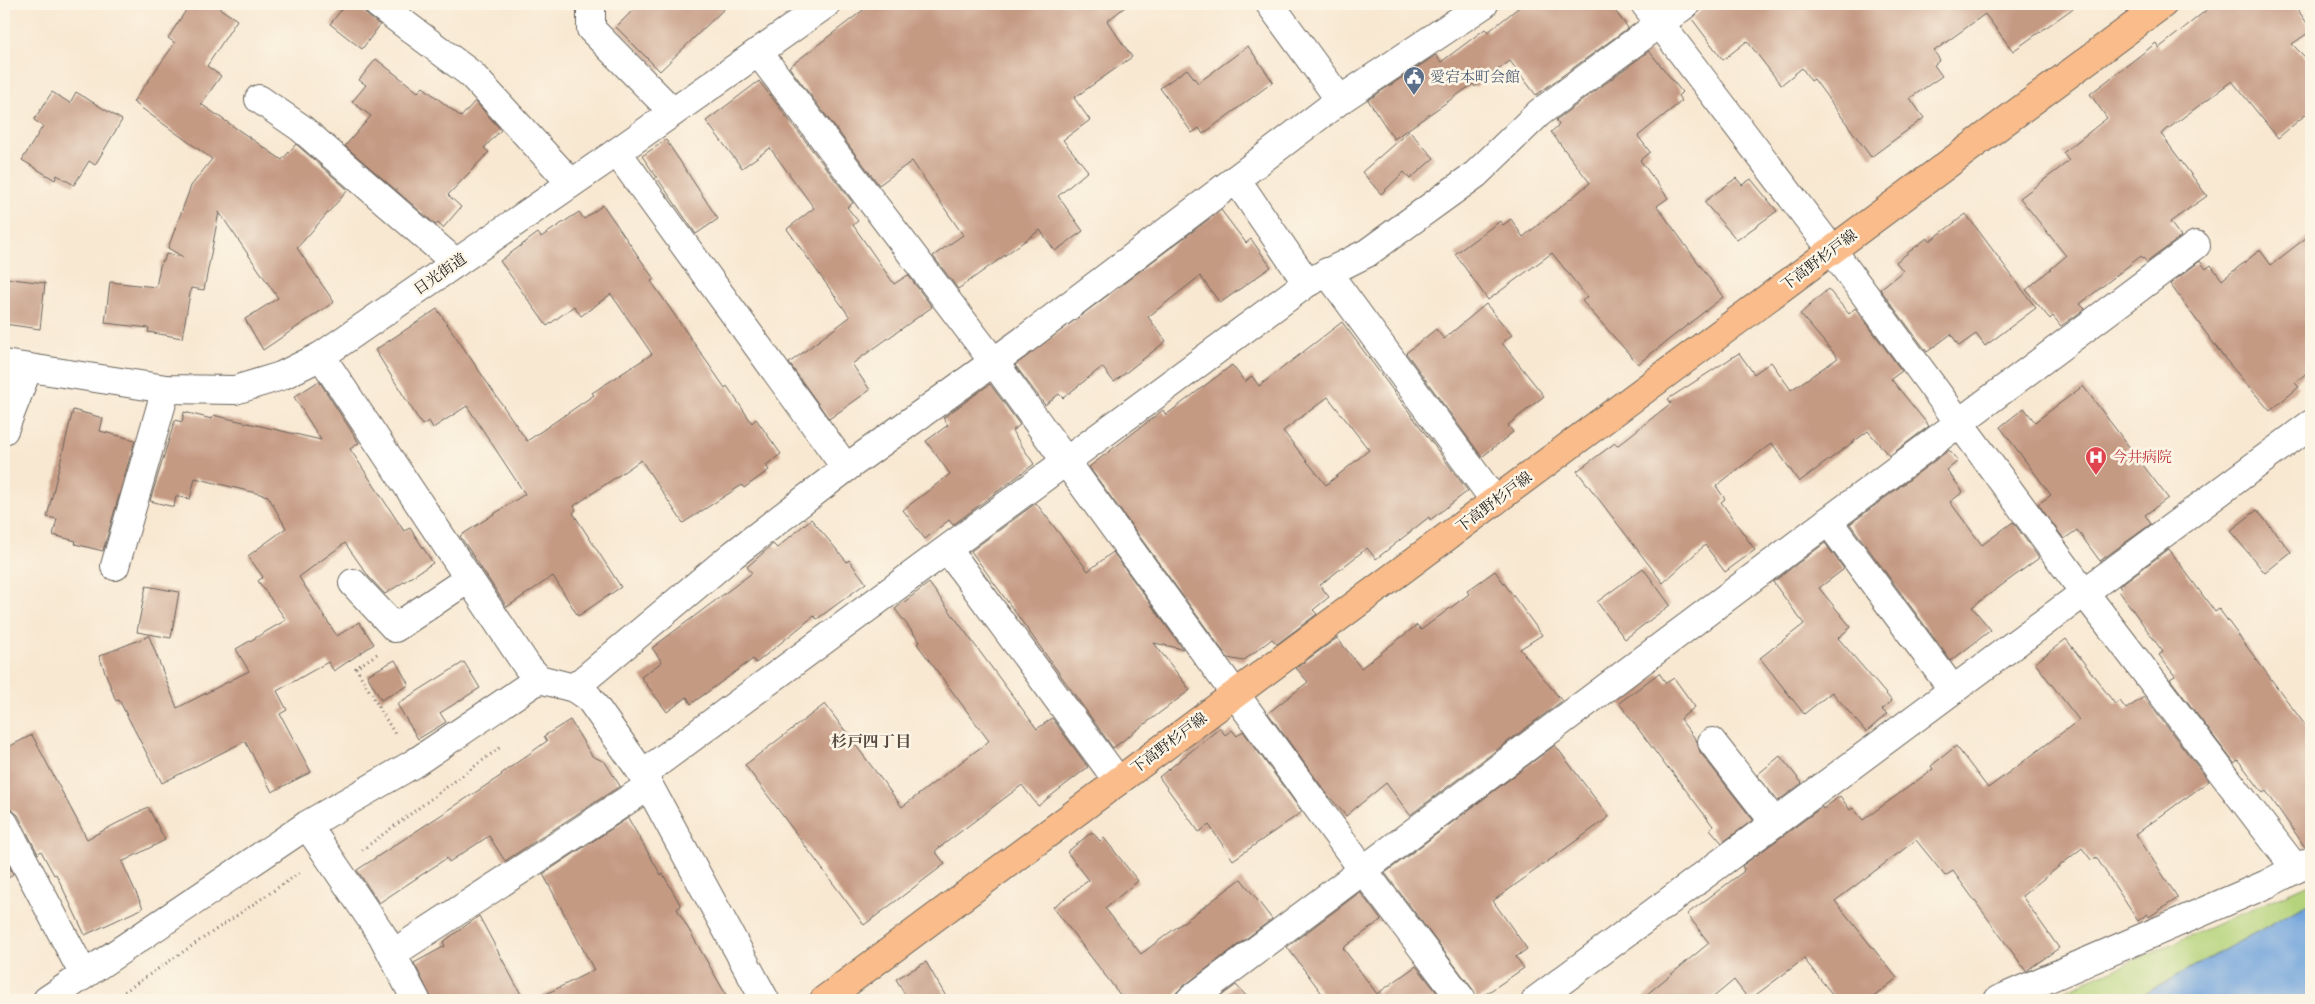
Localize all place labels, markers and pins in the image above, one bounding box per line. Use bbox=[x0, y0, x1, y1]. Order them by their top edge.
public building icon: 愛宕本町会館 bbox=[1402, 65, 1426, 96]
place label: 愛宕本町会館 bbox=[1430, 66, 1520, 87]
hospital icon: 今井病院 bbox=[2084, 445, 2108, 476]
place label: 今井病院 bbox=[2112, 446, 2172, 467]

